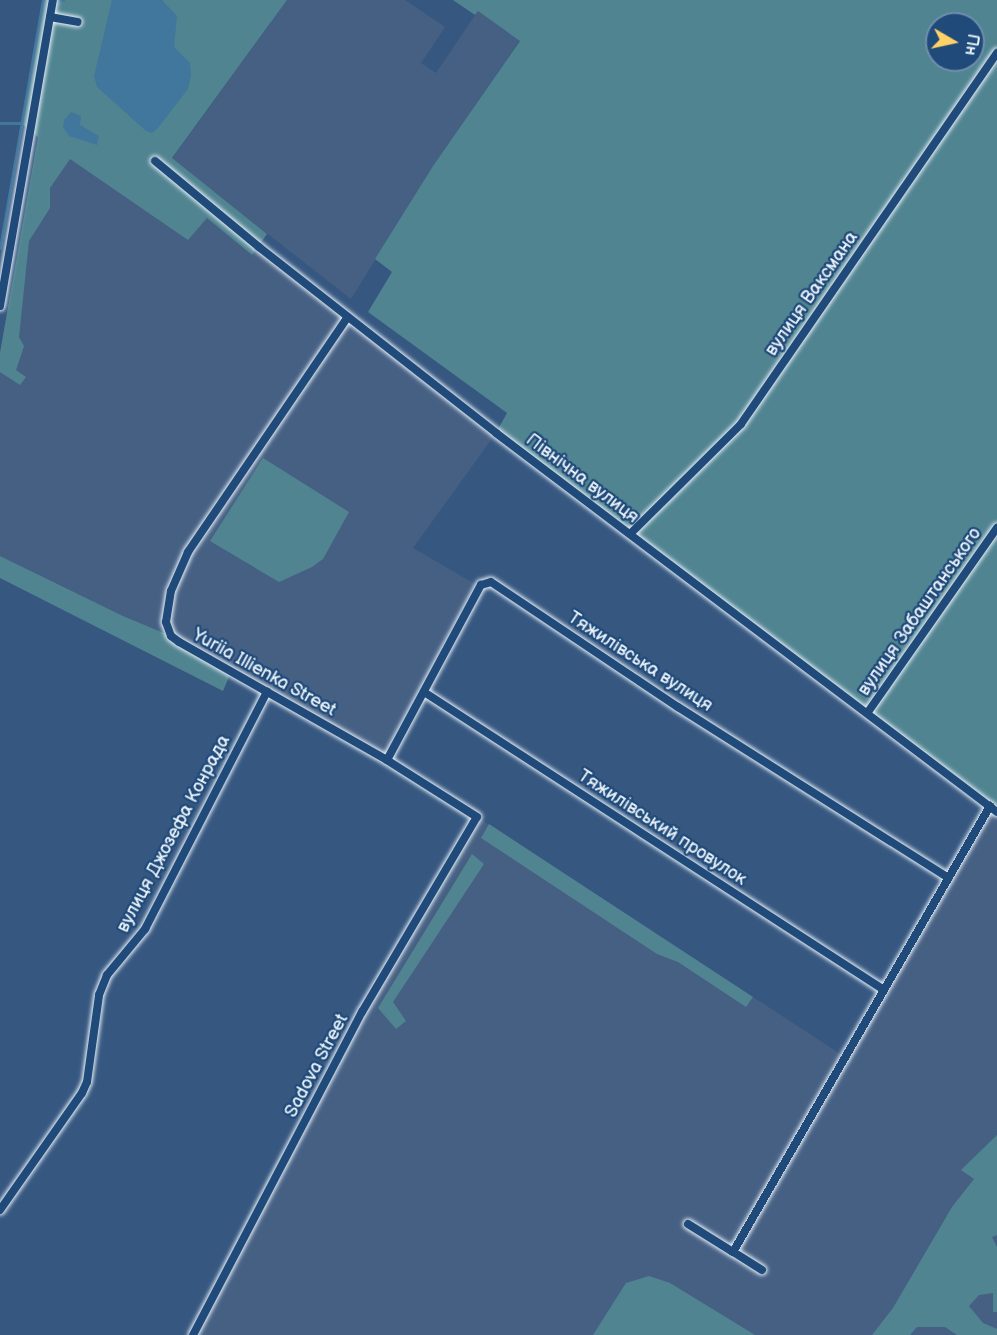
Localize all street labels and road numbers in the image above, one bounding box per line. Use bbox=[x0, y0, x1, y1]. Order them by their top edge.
street label: вулиця Ваксмана bbox=[761, 228, 863, 360]
street label: Північна вулиця bbox=[521, 430, 643, 528]
street label: вулиця Забаштанського bbox=[854, 524, 986, 700]
street label: Тяжилівська вулиця bbox=[564, 607, 716, 717]
street label: Yuriia Illienka Street bbox=[188, 624, 340, 722]
street label: вулиця Джозефа Конрада bbox=[113, 732, 235, 936]
street label: Тяжилівський провулок bbox=[574, 765, 750, 891]
street label: Sadova Street bbox=[281, 1010, 353, 1122]

